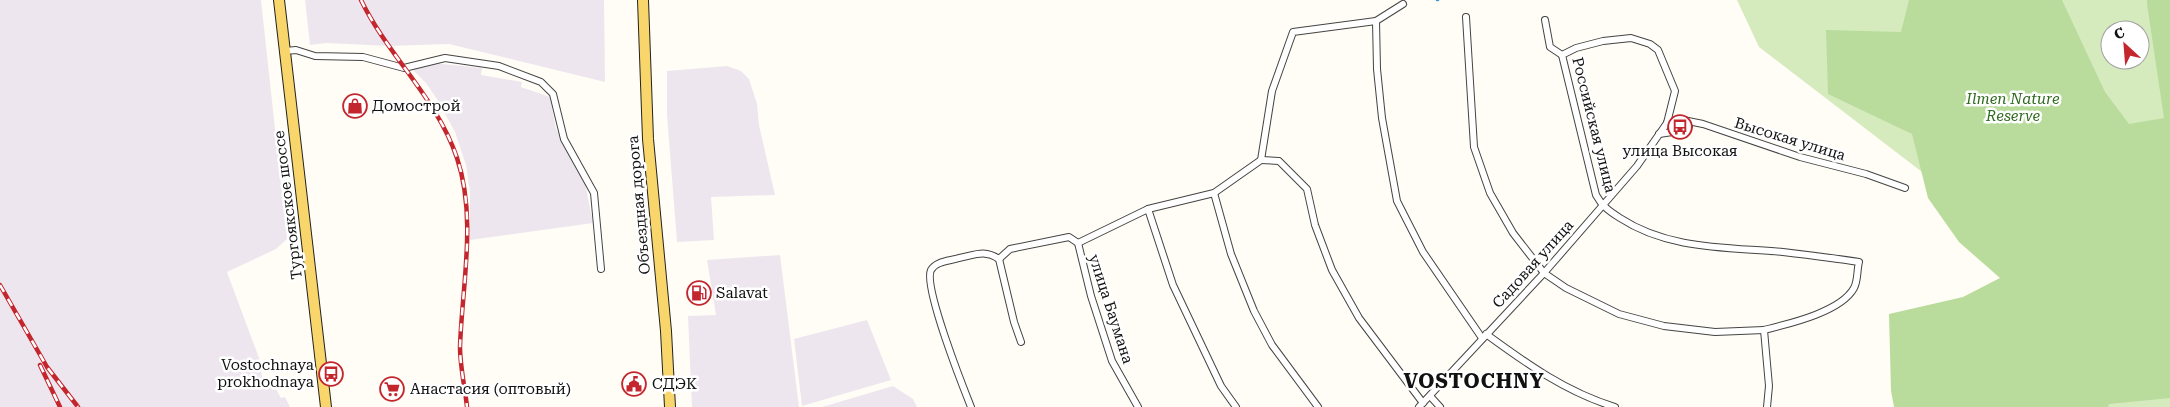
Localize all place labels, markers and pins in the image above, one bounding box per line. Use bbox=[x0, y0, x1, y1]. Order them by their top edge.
shop icon: Домострой bbox=[342, 93, 368, 119]
place label: Домострой bbox=[372, 97, 460, 115]
bus stop icon: улица Высокая bbox=[1667, 114, 1693, 140]
place label: улица Высокая bbox=[1622, 142, 1738, 160]
fuel station icon: Salavat bbox=[686, 280, 712, 306]
place label: Salavat bbox=[716, 284, 768, 302]
place label: Vostochnaya prokhodnaya bbox=[217, 356, 314, 391]
bus stop icon: Vostochnaya prokhodnaya bbox=[318, 361, 344, 387]
public building icon: СДЭК bbox=[621, 371, 647, 397]
place label: СДЭК bbox=[652, 375, 697, 393]
supermarket icon: Анастасия (оптовый) bbox=[379, 376, 405, 402]
place label: Анастасия (оптовый) bbox=[410, 380, 571, 398]

